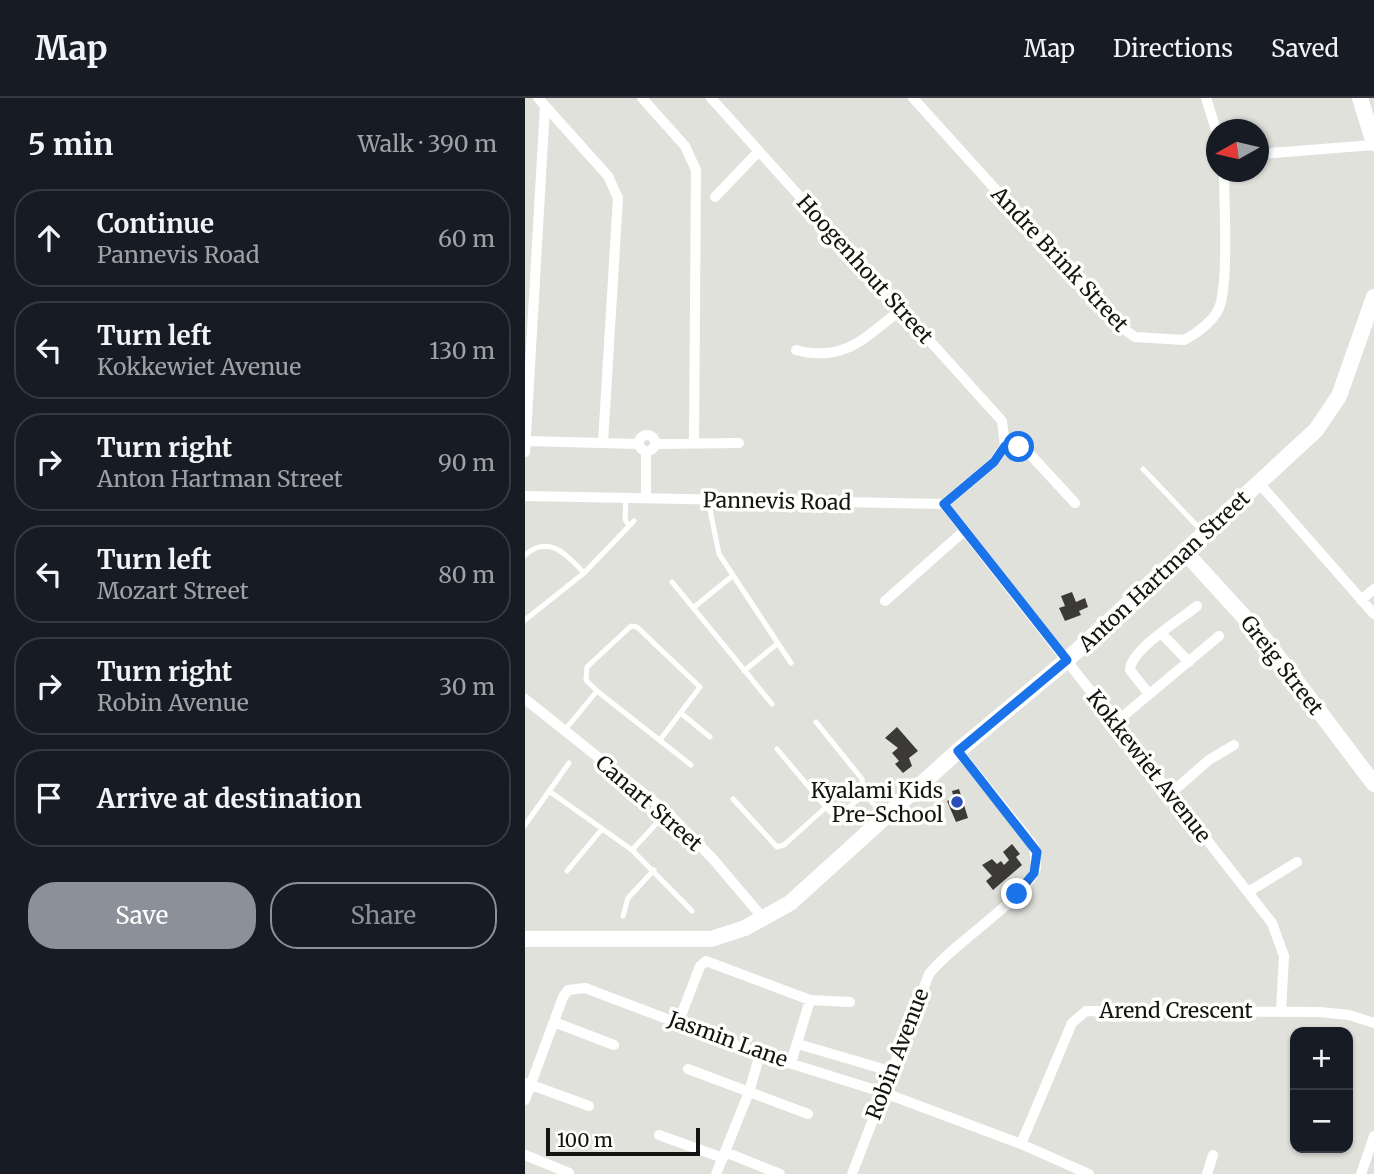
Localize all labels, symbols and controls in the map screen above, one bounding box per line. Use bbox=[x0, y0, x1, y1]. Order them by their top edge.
text: Map bbox=[35, 28, 108, 69]
text: Map bbox=[1024, 33, 1075, 64]
text: Directions bbox=[1113, 33, 1233, 64]
text: Saved bbox=[1271, 33, 1339, 64]
north arrow bbox=[1206, 119, 1269, 182]
text: 5 min bbox=[28, 125, 113, 163]
text: Walk · 390 m bbox=[358, 129, 497, 158]
street label: Andre Brink Street bbox=[985, 180, 1134, 337]
street label: Hoogenhout Street bbox=[791, 189, 939, 349]
text: Continue bbox=[97, 207, 214, 240]
icon: ahead bbox=[30, 219, 68, 257]
text: 60 m bbox=[438, 224, 495, 253]
text: Pannevis Road bbox=[97, 240, 260, 269]
text: Turn left bbox=[97, 319, 211, 352]
icon: left bbox=[30, 331, 68, 369]
text: 130 m bbox=[429, 336, 495, 365]
text: Kokkewiet Avenue bbox=[97, 352, 301, 381]
text: Turn right bbox=[97, 431, 232, 464]
route start bbox=[1003, 431, 1034, 462]
icon: right bbox=[30, 443, 68, 481]
text: 90 m bbox=[438, 448, 495, 477]
text: Anton Hartman Street bbox=[97, 464, 343, 493]
street label: Anton Hartman Street bbox=[1072, 485, 1255, 658]
street label: Pannevis Road bbox=[703, 486, 852, 516]
text: Turn left bbox=[97, 543, 211, 576]
icon: left bbox=[30, 555, 68, 593]
text: 80 m bbox=[438, 560, 495, 589]
text: Mozart Street bbox=[97, 576, 249, 605]
street label: Greig Street bbox=[1235, 610, 1329, 720]
text: Turn right bbox=[97, 655, 232, 688]
icon: right bbox=[30, 667, 68, 705]
text: 30 m bbox=[439, 672, 495, 701]
street label: Kokkewiet Avenue bbox=[1081, 684, 1217, 848]
text: Robin Avenue bbox=[97, 688, 249, 717]
street label: Canart Street bbox=[590, 749, 708, 857]
place label: Kyalami Kids Pre-School bbox=[811, 777, 944, 828]
icon: arrive bbox=[30, 779, 68, 817]
text: Arrive at destination bbox=[97, 782, 362, 815]
marker: Kyalami Kids Pre-School bbox=[949, 794, 965, 810]
route end bbox=[1001, 878, 1032, 909]
button: Save bbox=[28, 882, 256, 949]
button: Share bbox=[270, 882, 497, 949]
street label: Robin Avenue bbox=[860, 984, 934, 1124]
street label: Arend Crescent bbox=[1098, 997, 1253, 1024]
street label: Jasmin Lane bbox=[664, 1005, 791, 1073]
map controls bbox=[1290, 1027, 1353, 1153]
button: + bbox=[1290, 1027, 1353, 1090]
button: − bbox=[1290, 1090, 1353, 1153]
scale bar bbox=[546, 1125, 700, 1157]
text: 100 m bbox=[557, 1128, 613, 1152]

